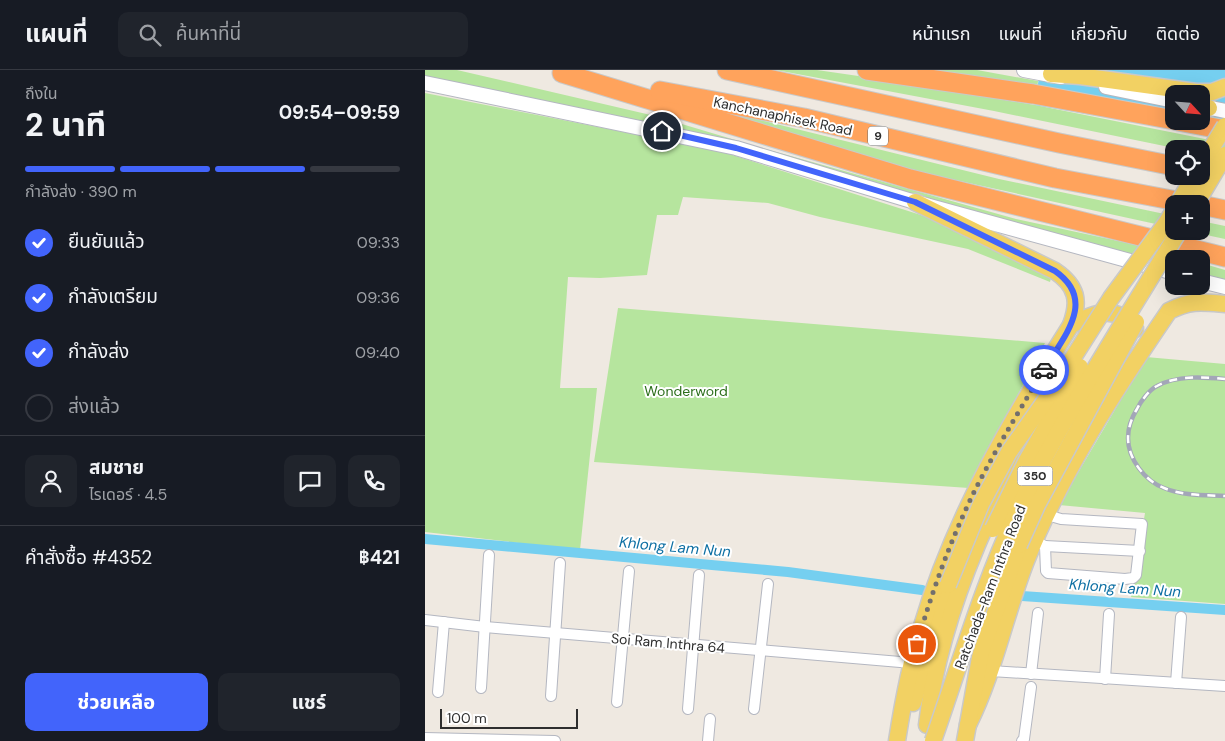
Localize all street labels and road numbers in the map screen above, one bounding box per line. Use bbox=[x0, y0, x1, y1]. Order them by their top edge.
street label: Kanchanaphisek Road bbox=[712, 92, 854, 140]
road number: 9 bbox=[868, 126, 888, 146]
road number: 350 bbox=[1017, 466, 1053, 486]
street label: Ratchada-Ram Inthra Road bbox=[950, 502, 1030, 672]
street label: Soi Ram Inthra 64 bbox=[610, 629, 726, 657]

